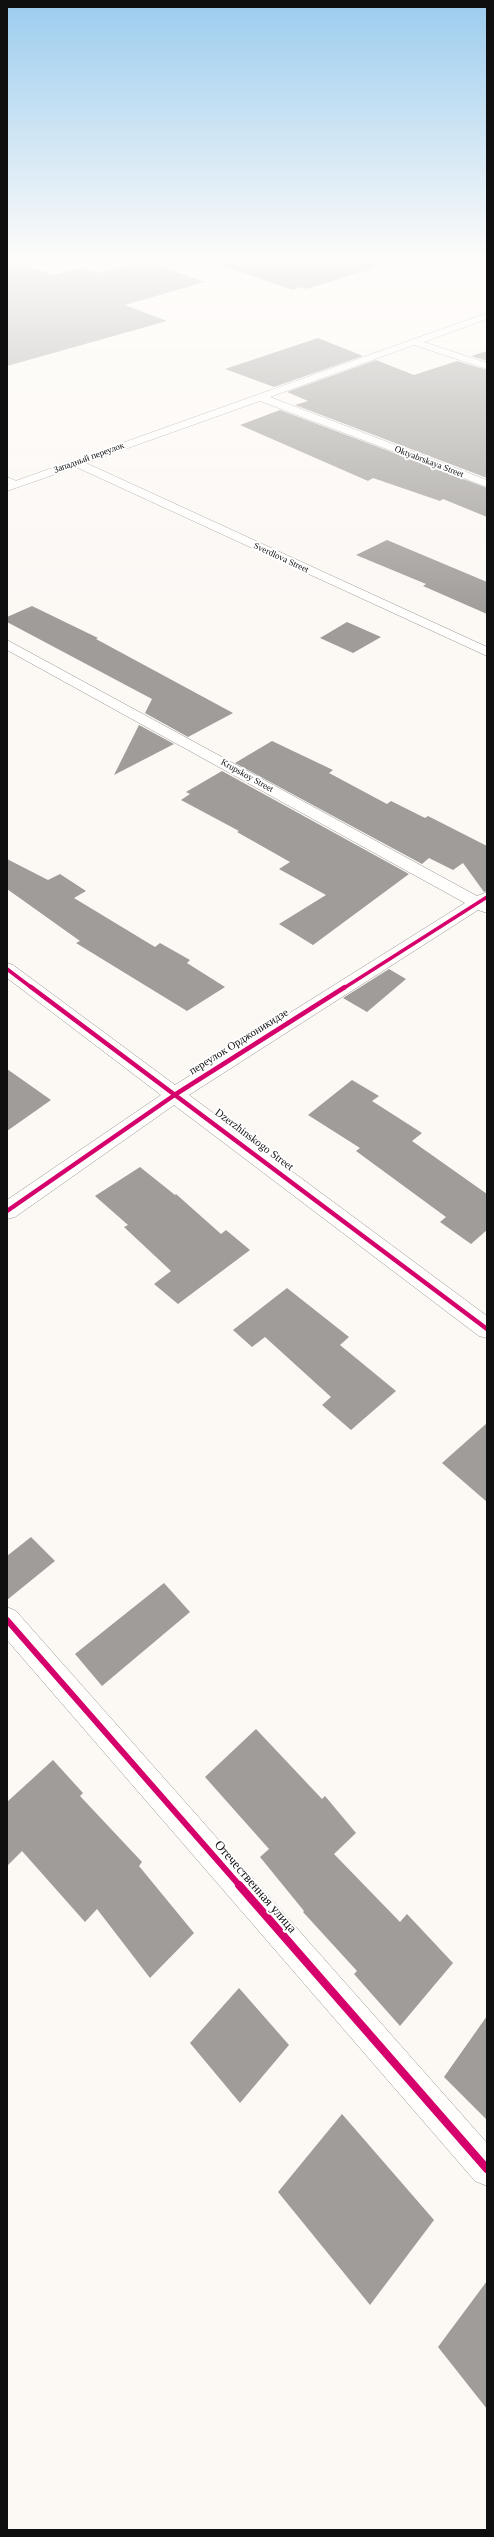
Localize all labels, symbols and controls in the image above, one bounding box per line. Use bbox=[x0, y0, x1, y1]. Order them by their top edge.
street label: Западный переулок bbox=[52, 440, 126, 476]
street label: Oktyabrskaya Street bbox=[393, 444, 465, 480]
street label: Sverdlova Street bbox=[252, 540, 310, 576]
street label: Krupskoy Street bbox=[219, 757, 275, 795]
street label: переулок Орджоникидзе bbox=[187, 1006, 291, 1078]
street label: Dzerzhinskogo Street bbox=[212, 1106, 296, 1174]
street label: Отечественная улица bbox=[211, 1838, 299, 1936]

